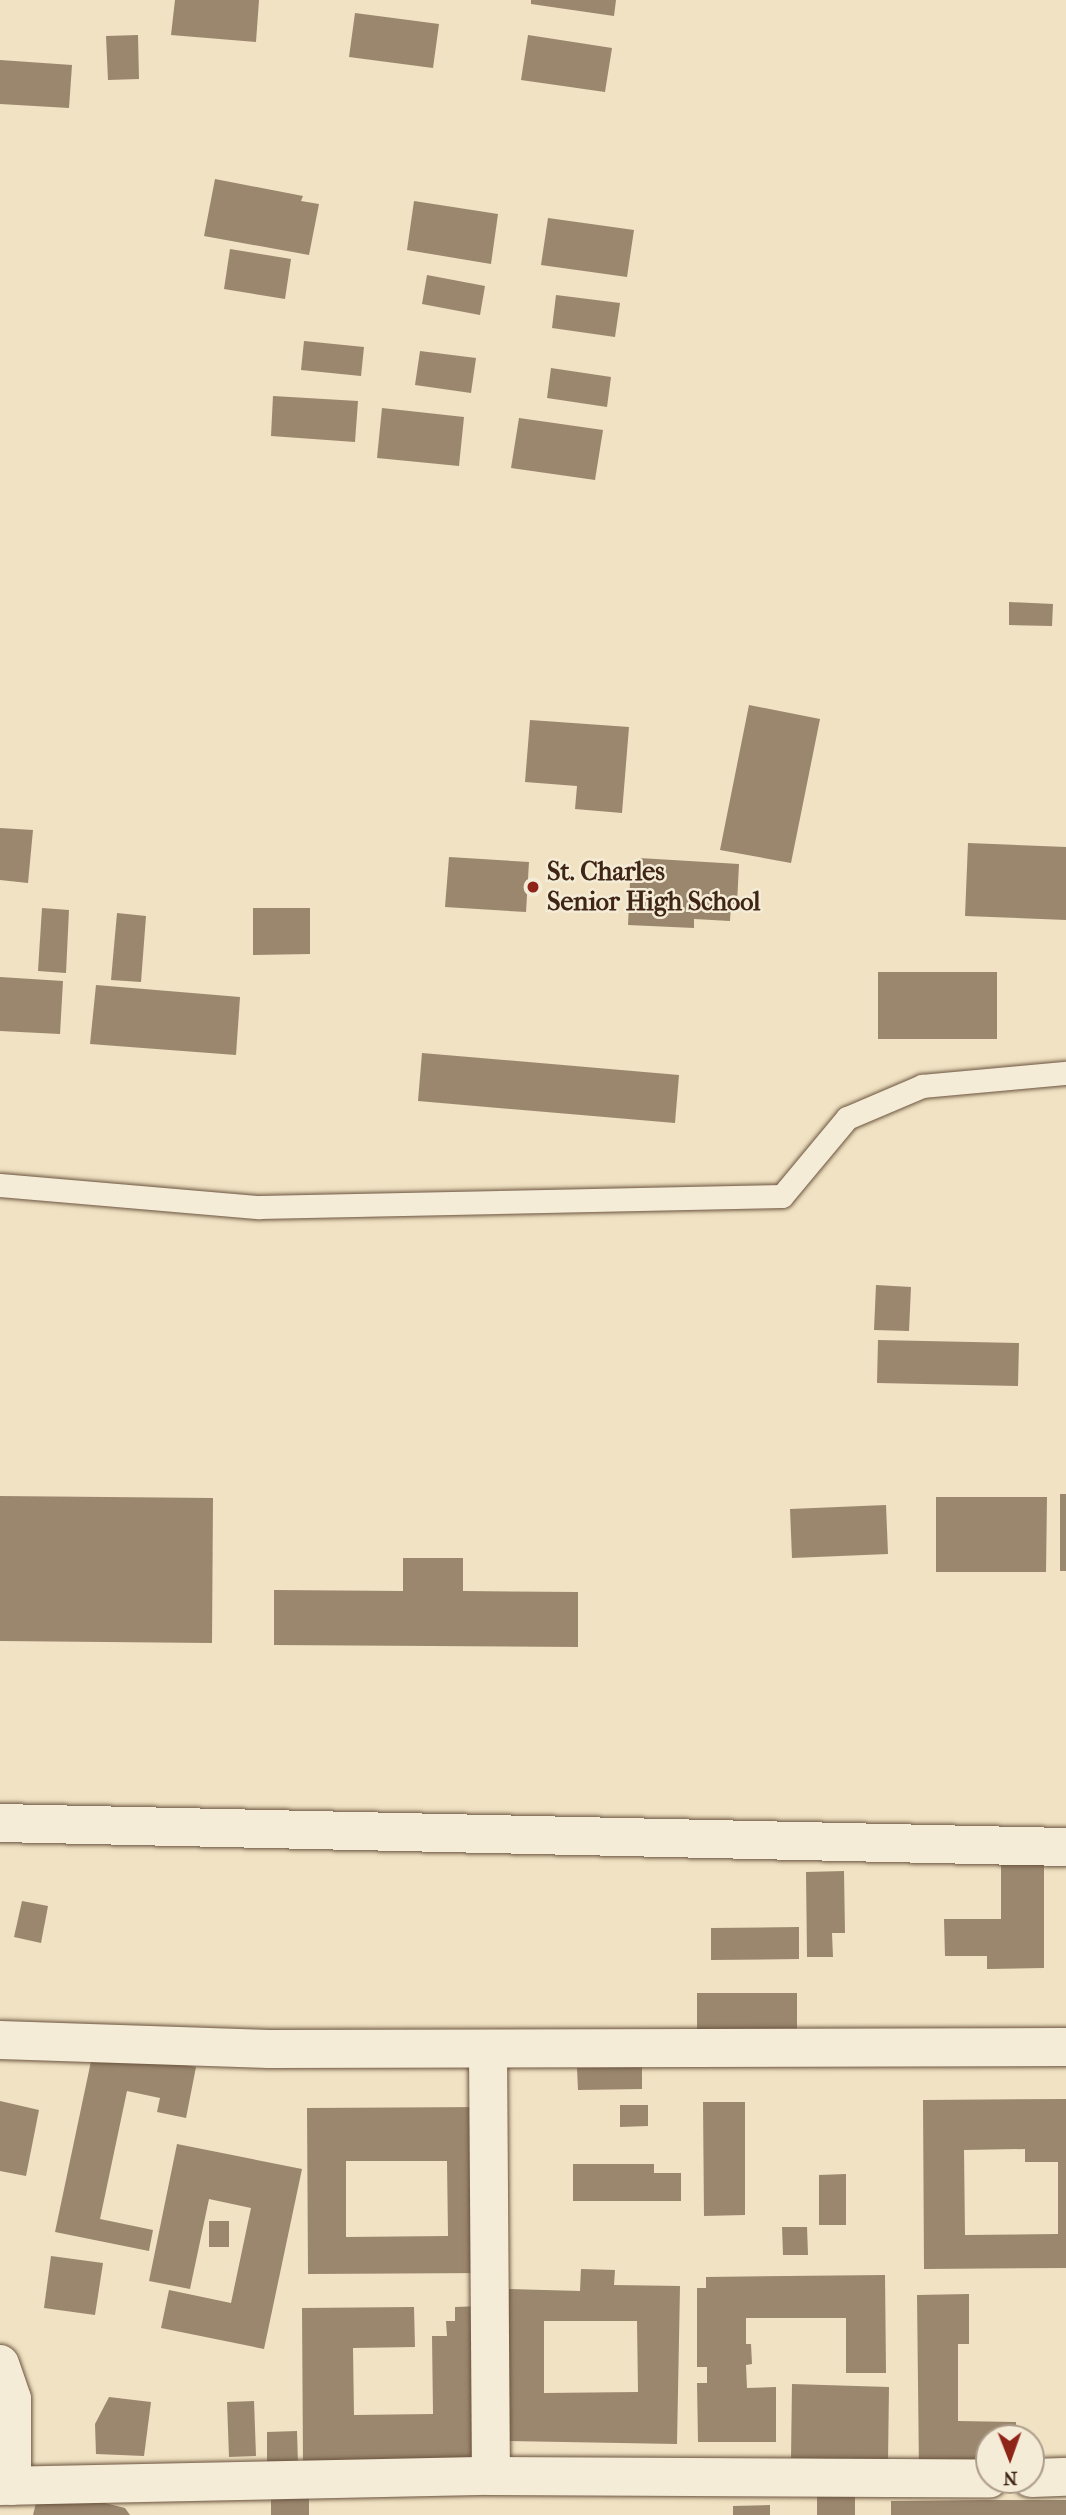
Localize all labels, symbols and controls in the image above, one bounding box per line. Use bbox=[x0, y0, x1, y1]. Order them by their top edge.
place label: St. Charles Senior High School bbox=[547, 856, 760, 917]
marker: St. Charles Senior High School bbox=[525, 879, 541, 895]
north arrow bbox=[975, 2424, 1045, 2494]
text: N bbox=[1003, 2467, 1018, 2489]

